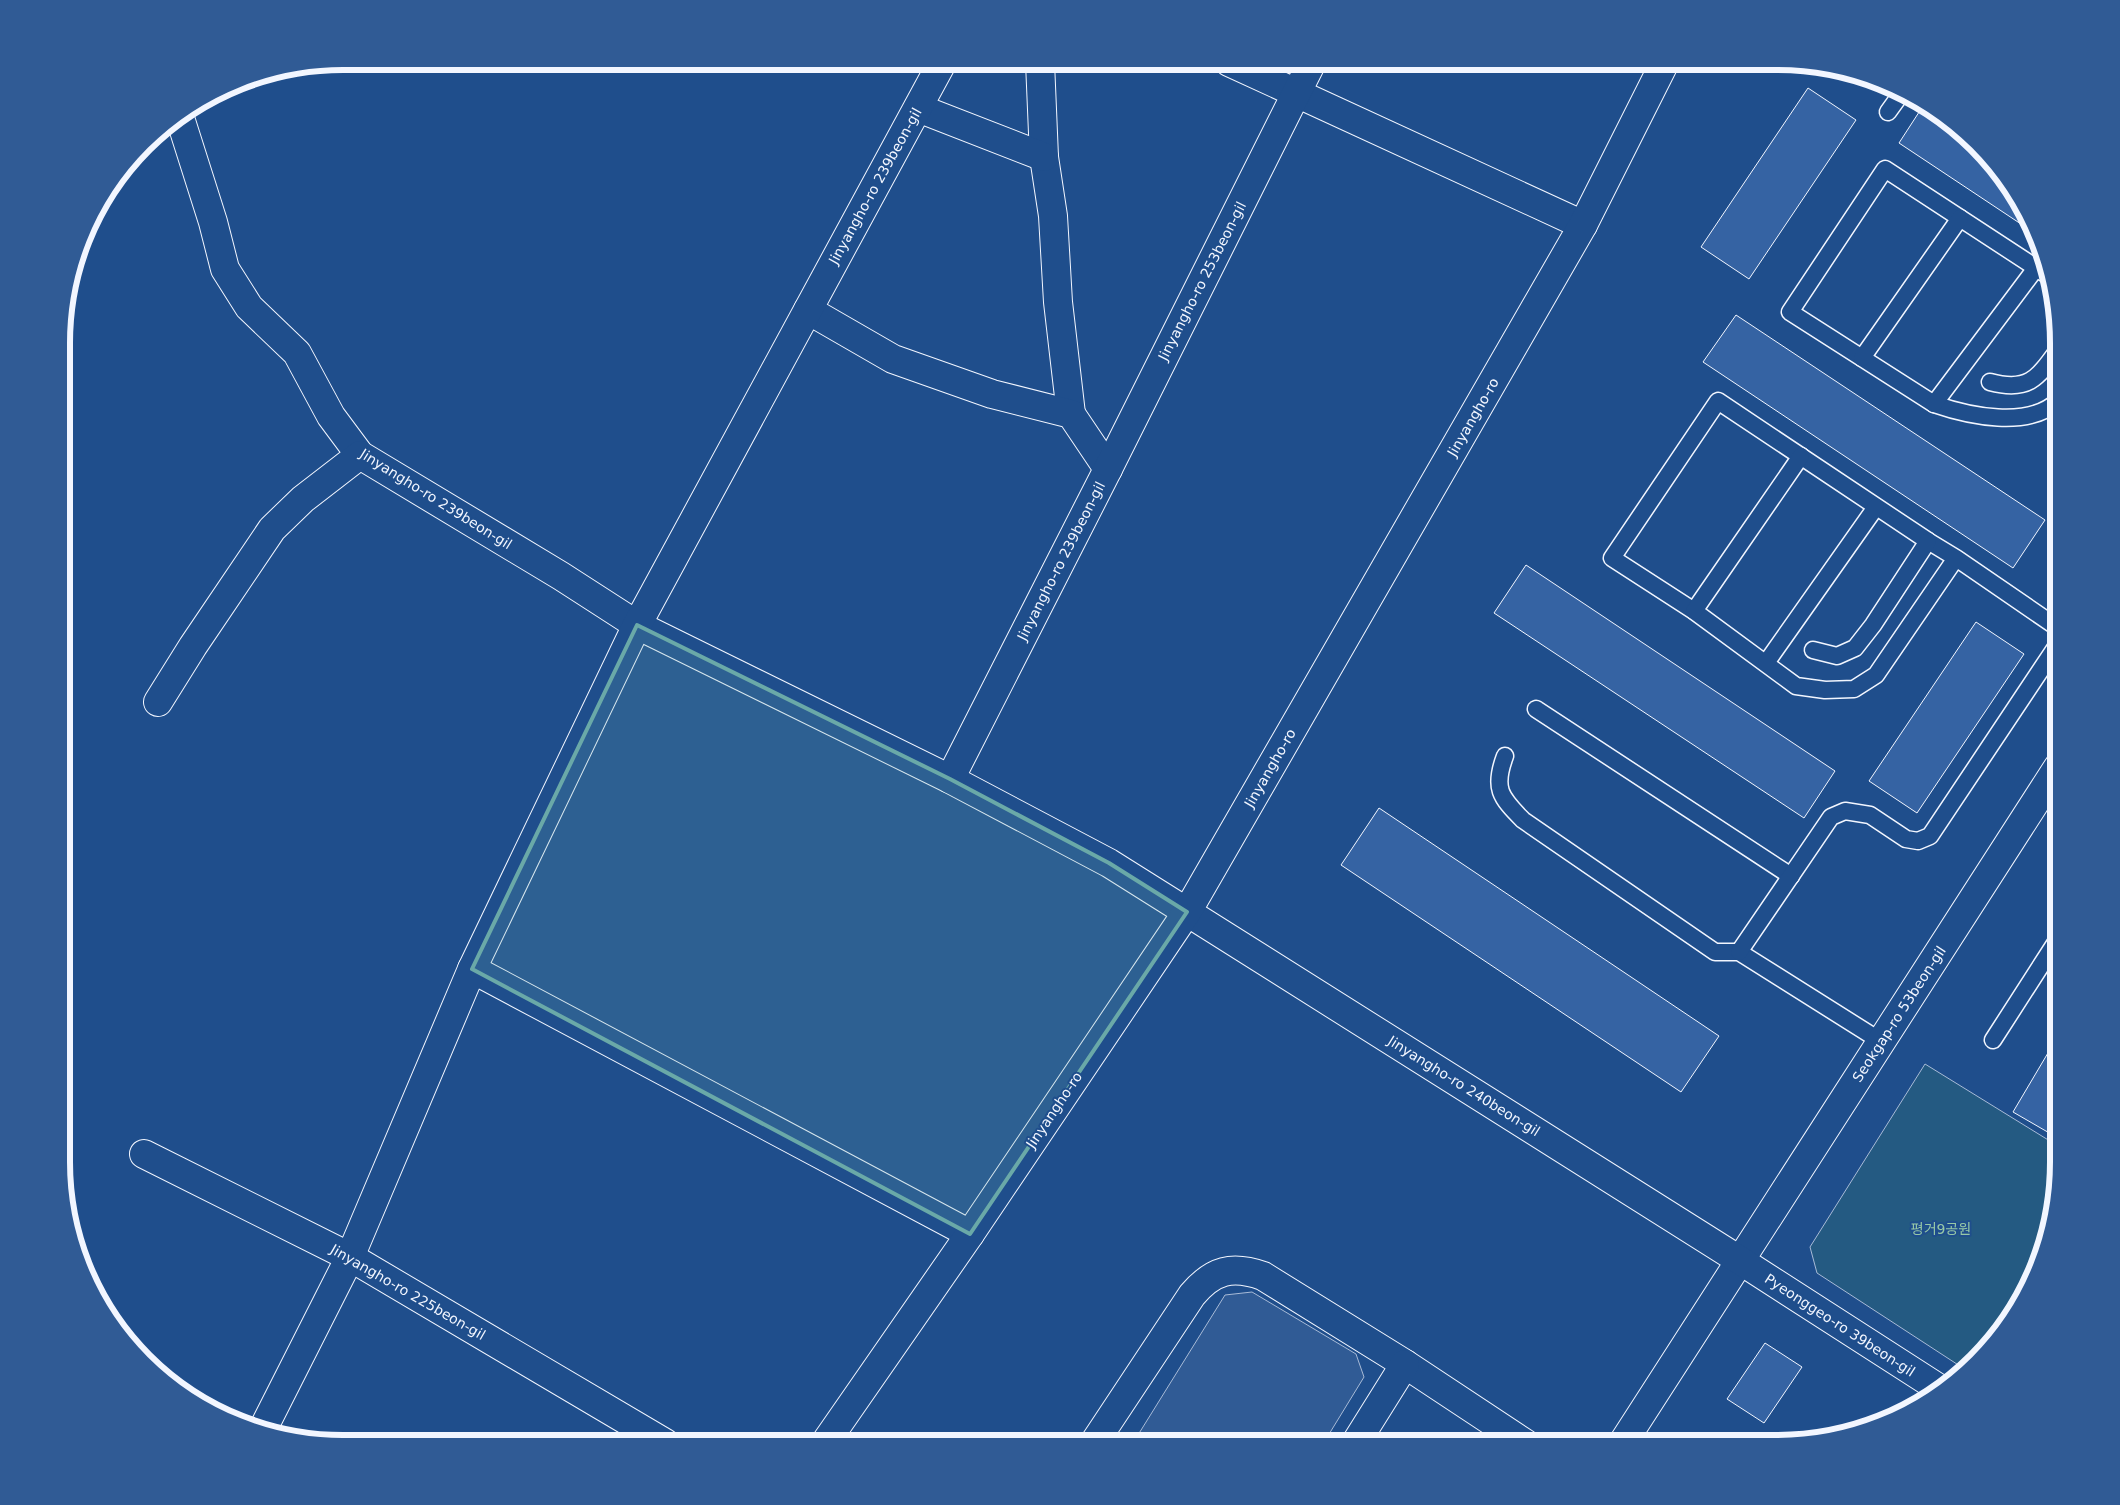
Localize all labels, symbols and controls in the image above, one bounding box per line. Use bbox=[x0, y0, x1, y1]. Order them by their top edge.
street label: Jinyangho-ro 239beon-gil bbox=[825, 105, 925, 268]
street label: Jinyangho-ro 253beon-gil bbox=[1154, 199, 1249, 364]
street label: Jinyangho-ro bbox=[1444, 375, 1502, 460]
street label: Jinyangho-ro 239beon-gil bbox=[356, 445, 515, 552]
street label: Jinyangho-ro 239beon-gil bbox=[1013, 479, 1108, 644]
street label: Jinyangho-ro bbox=[1241, 726, 1299, 811]
street label: Seokgap-ro 53beon-gil bbox=[1849, 943, 1949, 1085]
street label: Jinyangho-ro 240beon-gil bbox=[1384, 1032, 1543, 1139]
street label: Jinyangho-ro bbox=[1022, 1069, 1085, 1152]
park label: 평거9공원 bbox=[1911, 1221, 1971, 1237]
street label: Jinyangho-ro 225beon-gil bbox=[327, 1241, 488, 1343]
street label: Pyeonggeo-ro 39beon-gil bbox=[1762, 1270, 1918, 1380]

